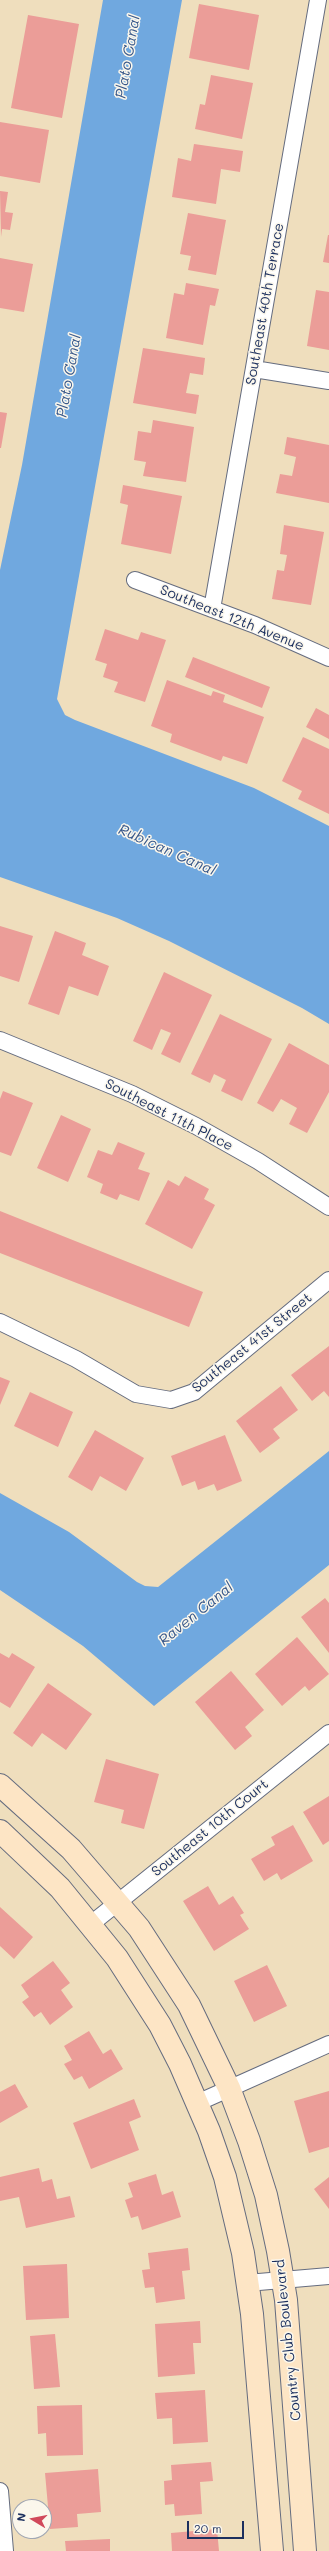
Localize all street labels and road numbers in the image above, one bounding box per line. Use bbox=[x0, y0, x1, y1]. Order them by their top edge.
street label: Southeast 40th Terrace bbox=[242, 222, 288, 386]
street label: Southeast 12th Avenue bbox=[158, 581, 306, 655]
street label: Southeast 11th Place bbox=[102, 1075, 236, 1155]
street label: Southeast 41st Street bbox=[189, 1290, 315, 1396]
street label: Southeast 10th Court bbox=[148, 1776, 272, 1880]
street label: Country Club Boulevard bbox=[271, 2259, 305, 2421]

